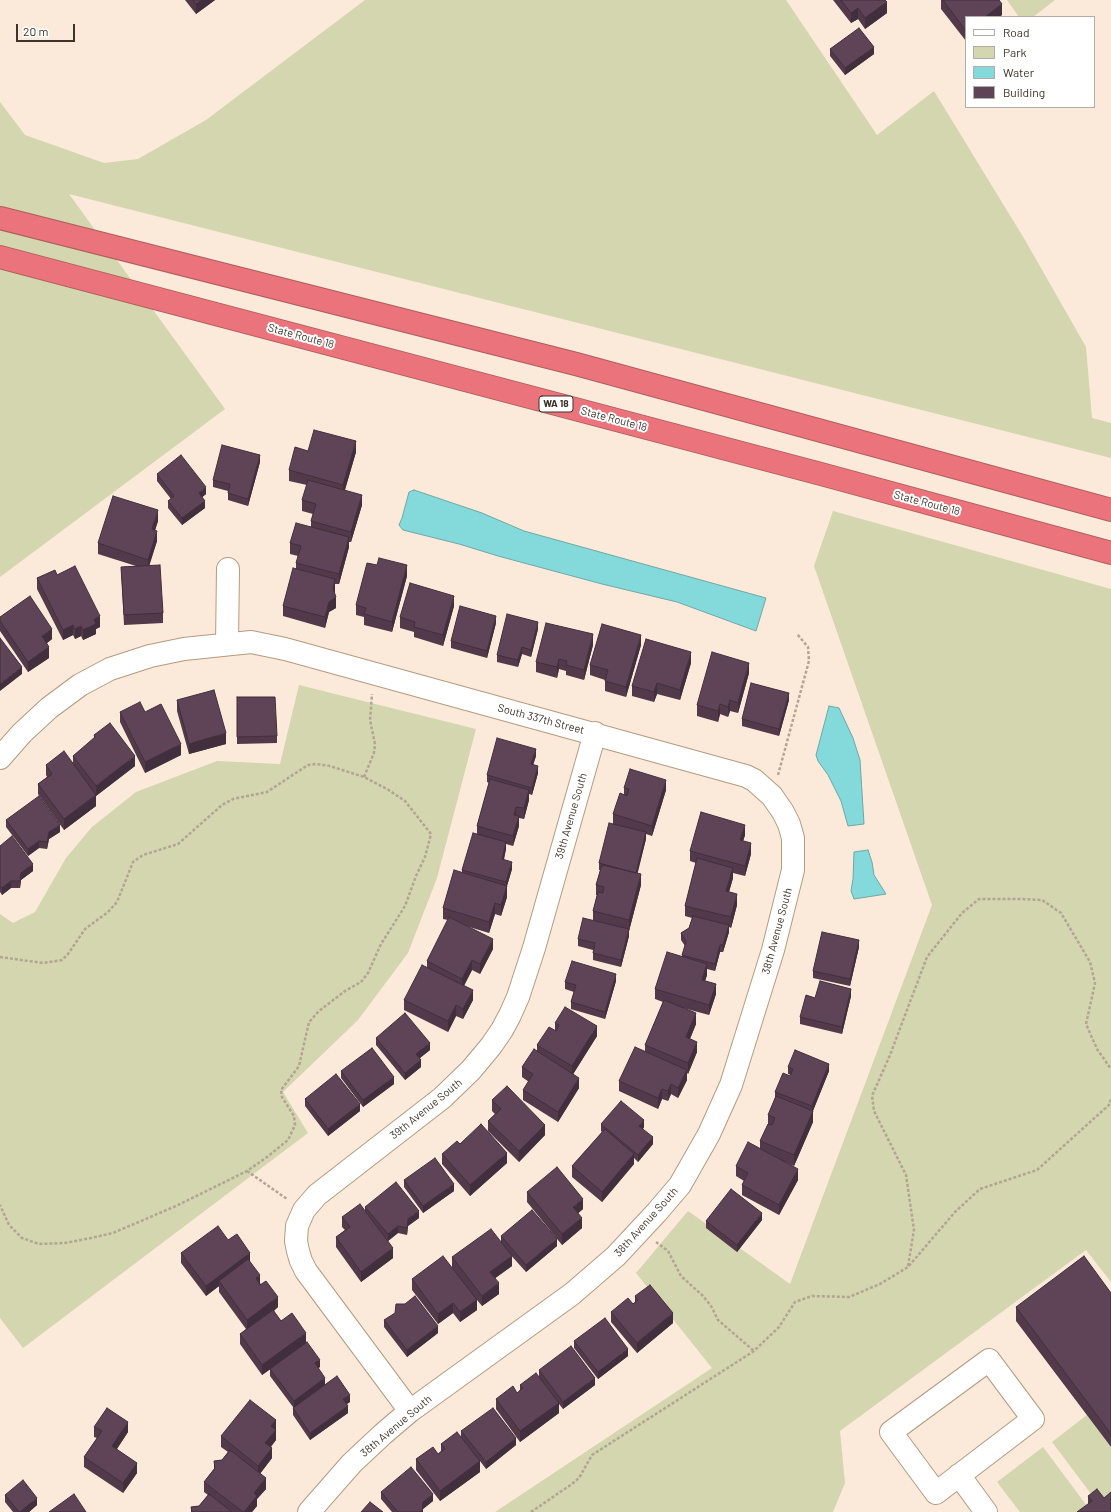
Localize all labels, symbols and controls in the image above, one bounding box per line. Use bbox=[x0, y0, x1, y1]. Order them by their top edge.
scale bar bbox=[18, 16, 77, 42]
legend bbox=[965, 16, 1095, 108]
text: 20 m bbox=[23, 24, 49, 38]
text: Road bbox=[1003, 25, 1030, 39]
text: Park bbox=[1003, 45, 1027, 59]
text: Water bbox=[1003, 65, 1034, 79]
text: Building bbox=[1003, 85, 1045, 99]
street label: State Route 18 bbox=[266, 321, 336, 351]
road number: WA 18 bbox=[539, 396, 573, 412]
street label: State Route 18 bbox=[579, 404, 649, 434]
street label: State Route 18 bbox=[892, 488, 962, 518]
street label: South 337th Street bbox=[496, 701, 586, 737]
street label: 39th Avenue South bbox=[552, 771, 590, 861]
street label: 38th Avenue South bbox=[759, 886, 795, 976]
street label: 39th Avenue South bbox=[387, 1076, 465, 1142]
street label: 38th Avenue South bbox=[611, 1185, 681, 1259]
street label: 38th Avenue South bbox=[358, 1392, 434, 1460]

